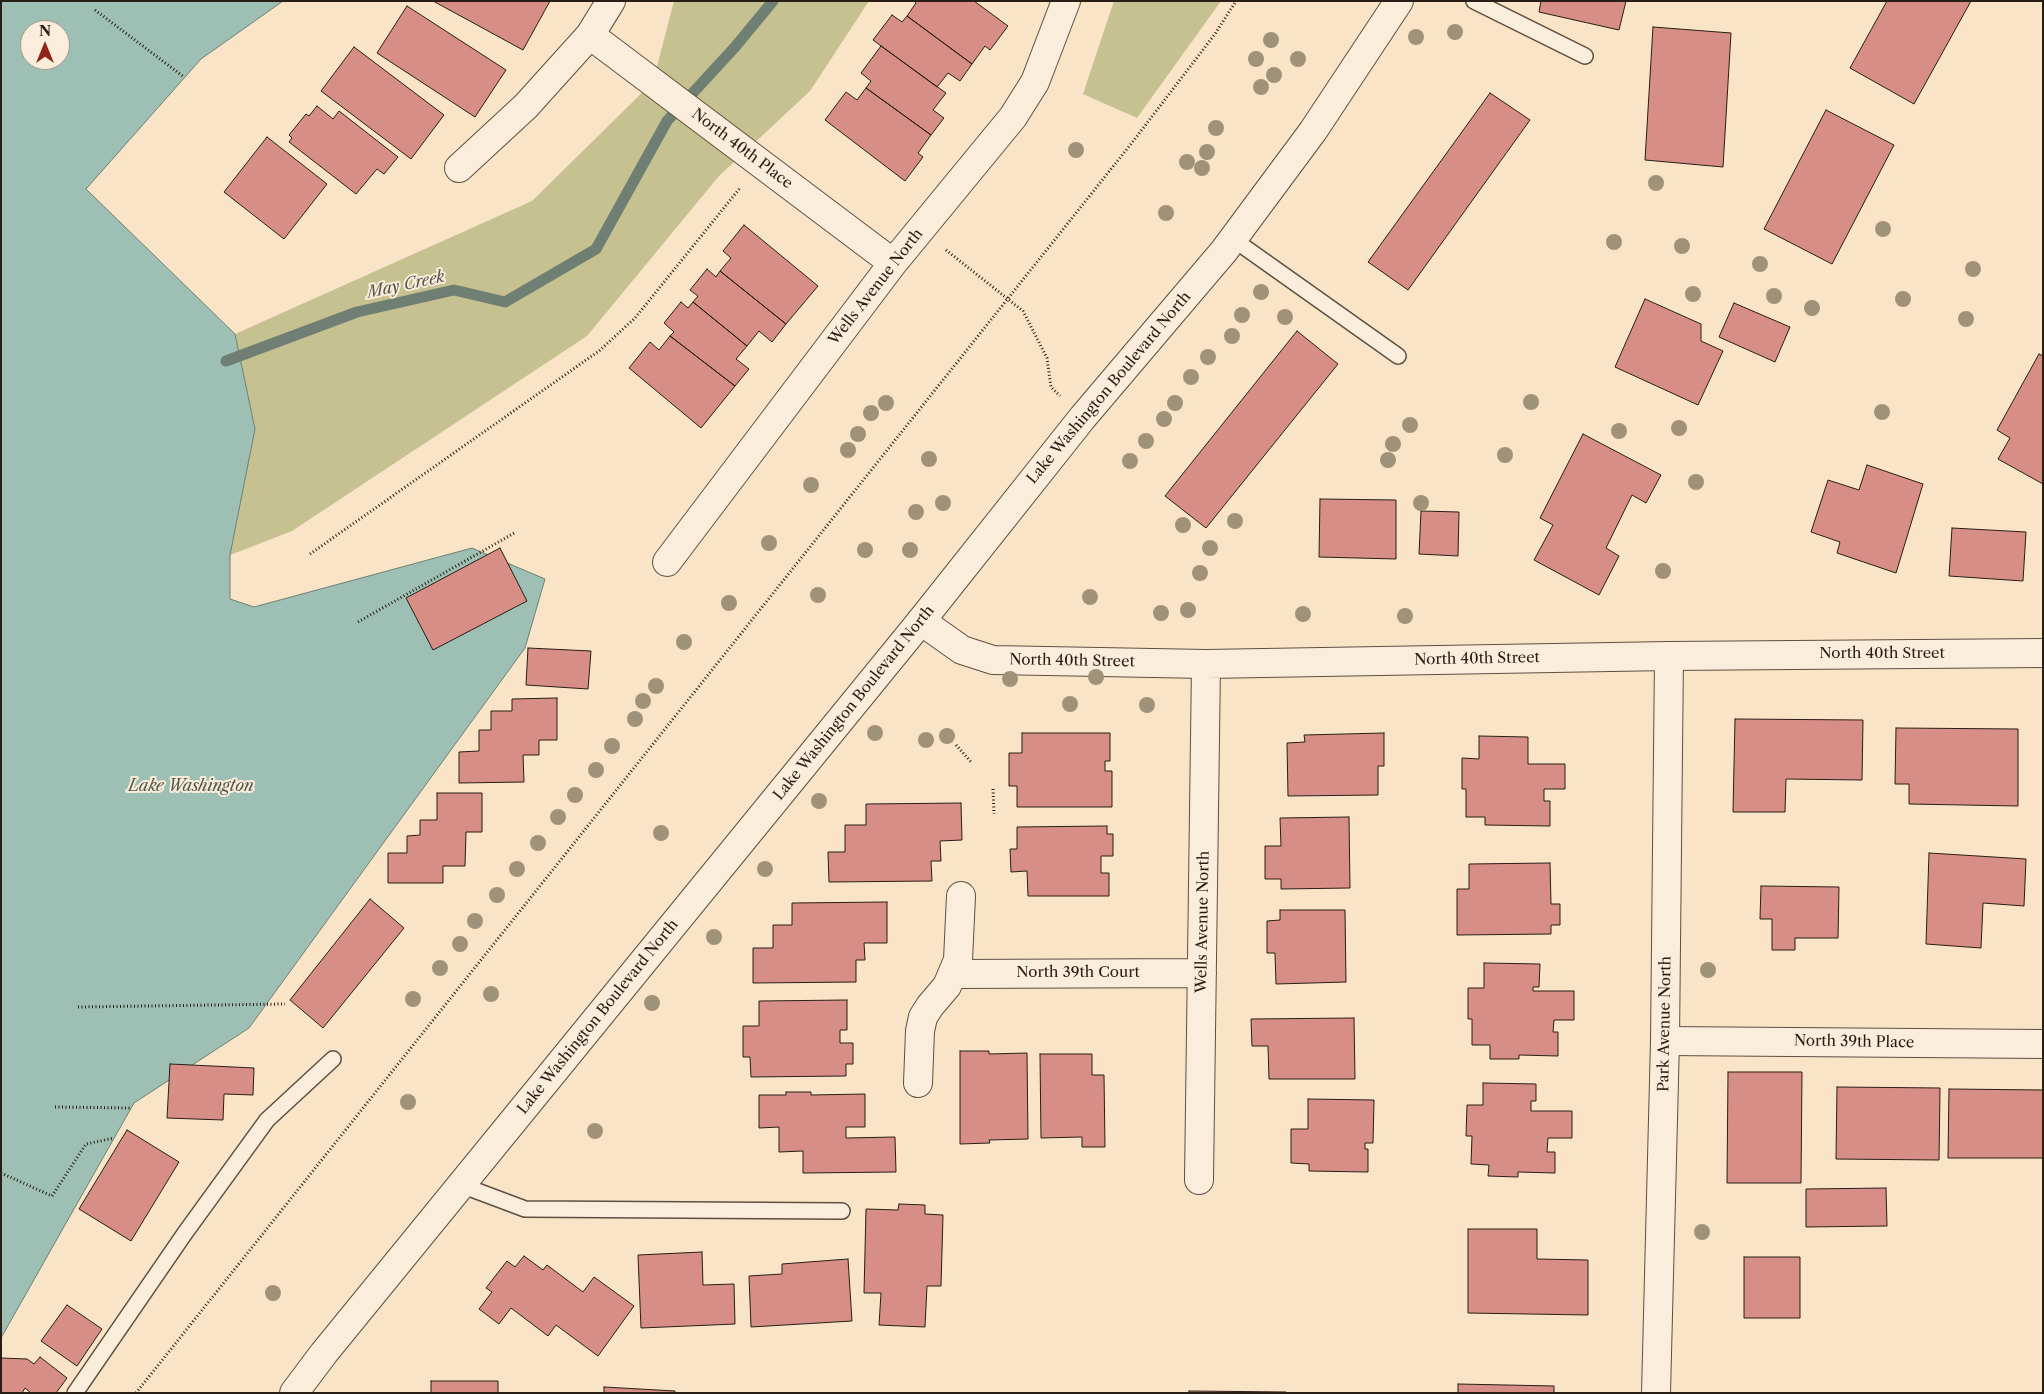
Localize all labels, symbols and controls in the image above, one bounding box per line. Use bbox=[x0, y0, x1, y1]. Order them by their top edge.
north arrow bbox=[20, 20, 70, 70]
text: N bbox=[39, 22, 51, 40]
street label: North 40th Place bbox=[688, 105, 796, 193]
street label: Wells Avenue North bbox=[825, 225, 927, 349]
water label: May Creek bbox=[366, 267, 446, 303]
street label: Lake Washington Boulevard North bbox=[1023, 288, 1195, 488]
street label: Lake Washington Boulevard North bbox=[770, 602, 938, 804]
street label: North 40th Street bbox=[1819, 645, 1945, 663]
street label: North 40th Street bbox=[1414, 649, 1540, 669]
street label: North 40th Street bbox=[1009, 651, 1135, 671]
water label: Lake Washington bbox=[128, 776, 254, 796]
street label: Wells Avenue North bbox=[1193, 851, 1213, 993]
street label: Lake Washington Boulevard North bbox=[514, 916, 682, 1118]
street label: Park Avenue North bbox=[1655, 956, 1675, 1092]
street label: North 39th Court bbox=[1016, 964, 1140, 982]
street label: North 39th Place bbox=[1794, 1032, 1914, 1052]

